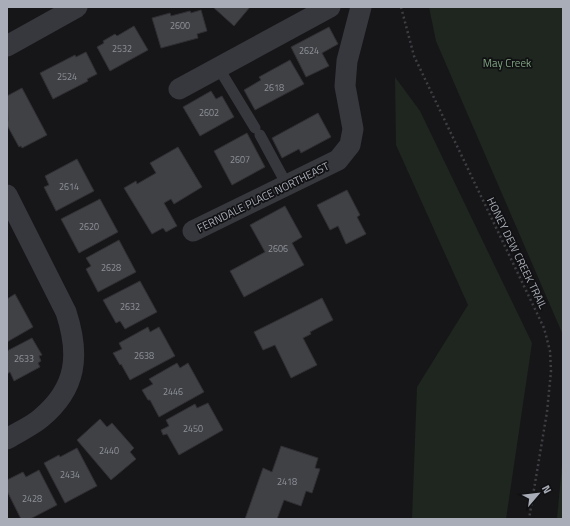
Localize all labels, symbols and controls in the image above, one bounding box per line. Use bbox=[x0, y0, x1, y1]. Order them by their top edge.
house number: 2600 bbox=[170, 19, 190, 32]
house number: 2532 bbox=[112, 42, 132, 55]
house number: 2624 bbox=[299, 44, 319, 57]
park label: May Creek bbox=[483, 55, 532, 71]
house number: 2524 bbox=[57, 70, 77, 83]
house number: 2618 bbox=[264, 81, 284, 94]
house number: 2602 bbox=[199, 106, 219, 119]
house number: 2607 bbox=[230, 153, 250, 166]
street label: FERNDALE PLACE NORTHEAST bbox=[194, 158, 332, 236]
house number: 2614 bbox=[59, 180, 79, 193]
street label: HONEY DEW CREEK TRAIL bbox=[483, 194, 551, 312]
house number: 2620 bbox=[79, 220, 99, 233]
house number: 2606 bbox=[268, 242, 288, 255]
house number: 2628 bbox=[101, 261, 121, 274]
house number: 2632 bbox=[120, 300, 140, 313]
house number: 2638 bbox=[134, 349, 154, 362]
house number: 2633 bbox=[14, 352, 34, 365]
house number: 2446 bbox=[163, 385, 183, 398]
house number: 2450 bbox=[183, 422, 203, 435]
house number: 2440 bbox=[99, 444, 119, 457]
house number: 2434 bbox=[60, 468, 80, 481]
north arrow bbox=[518, 474, 558, 514]
house number: 2418 bbox=[277, 475, 297, 488]
text: N bbox=[538, 482, 556, 496]
house number: 2428 bbox=[22, 492, 42, 505]

